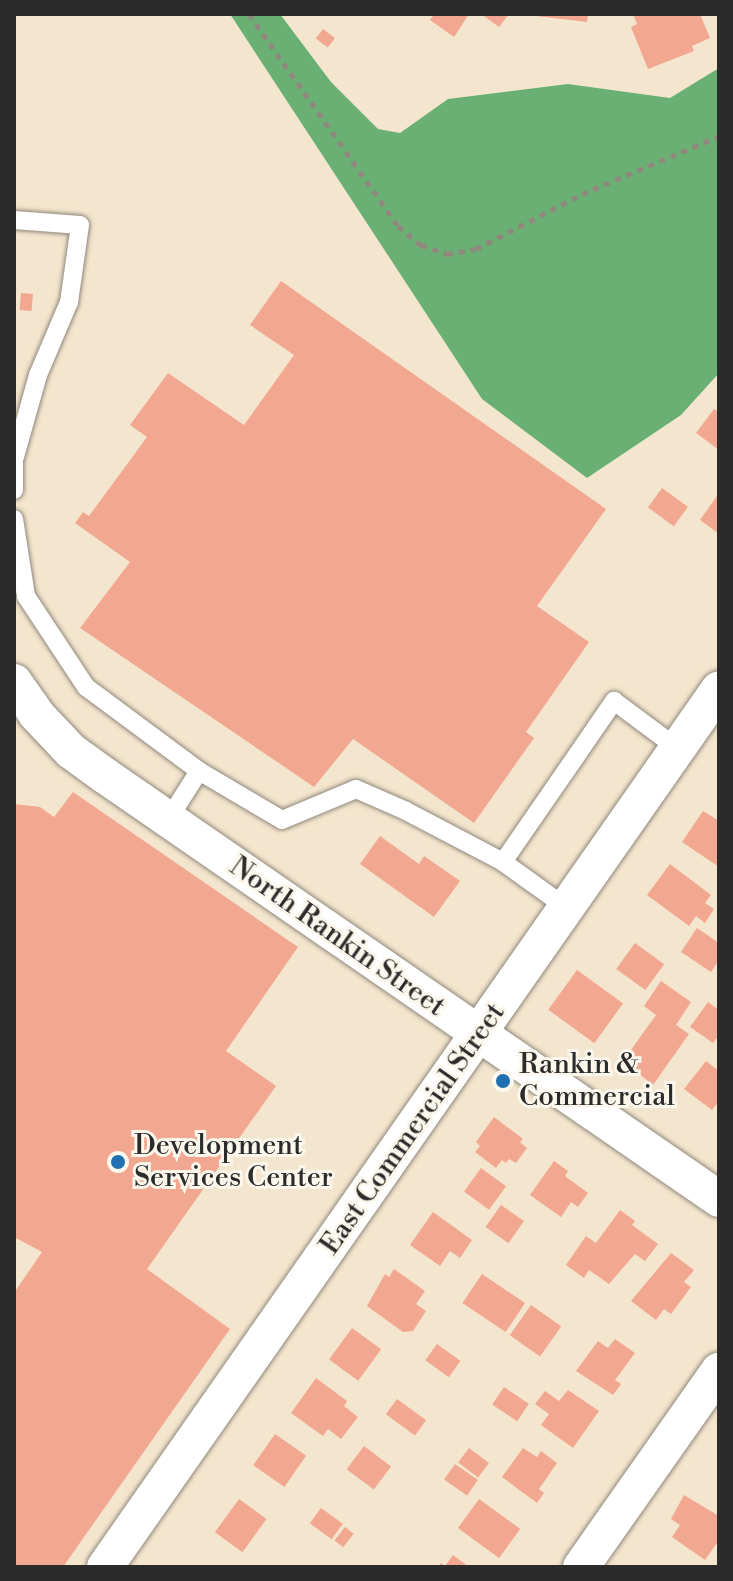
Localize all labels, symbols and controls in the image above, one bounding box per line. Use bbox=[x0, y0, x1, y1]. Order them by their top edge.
street label: North Rankin Street bbox=[223, 850, 451, 1024]
street label: East Commercial Street bbox=[313, 997, 513, 1261]
place label: Rankin & Commercial bbox=[519, 1048, 675, 1114]
marker: Rankin & Commercial bbox=[494, 1072, 512, 1090]
place label: Development Services Center bbox=[134, 1129, 333, 1195]
marker: Development Services Center bbox=[109, 1153, 127, 1171]

